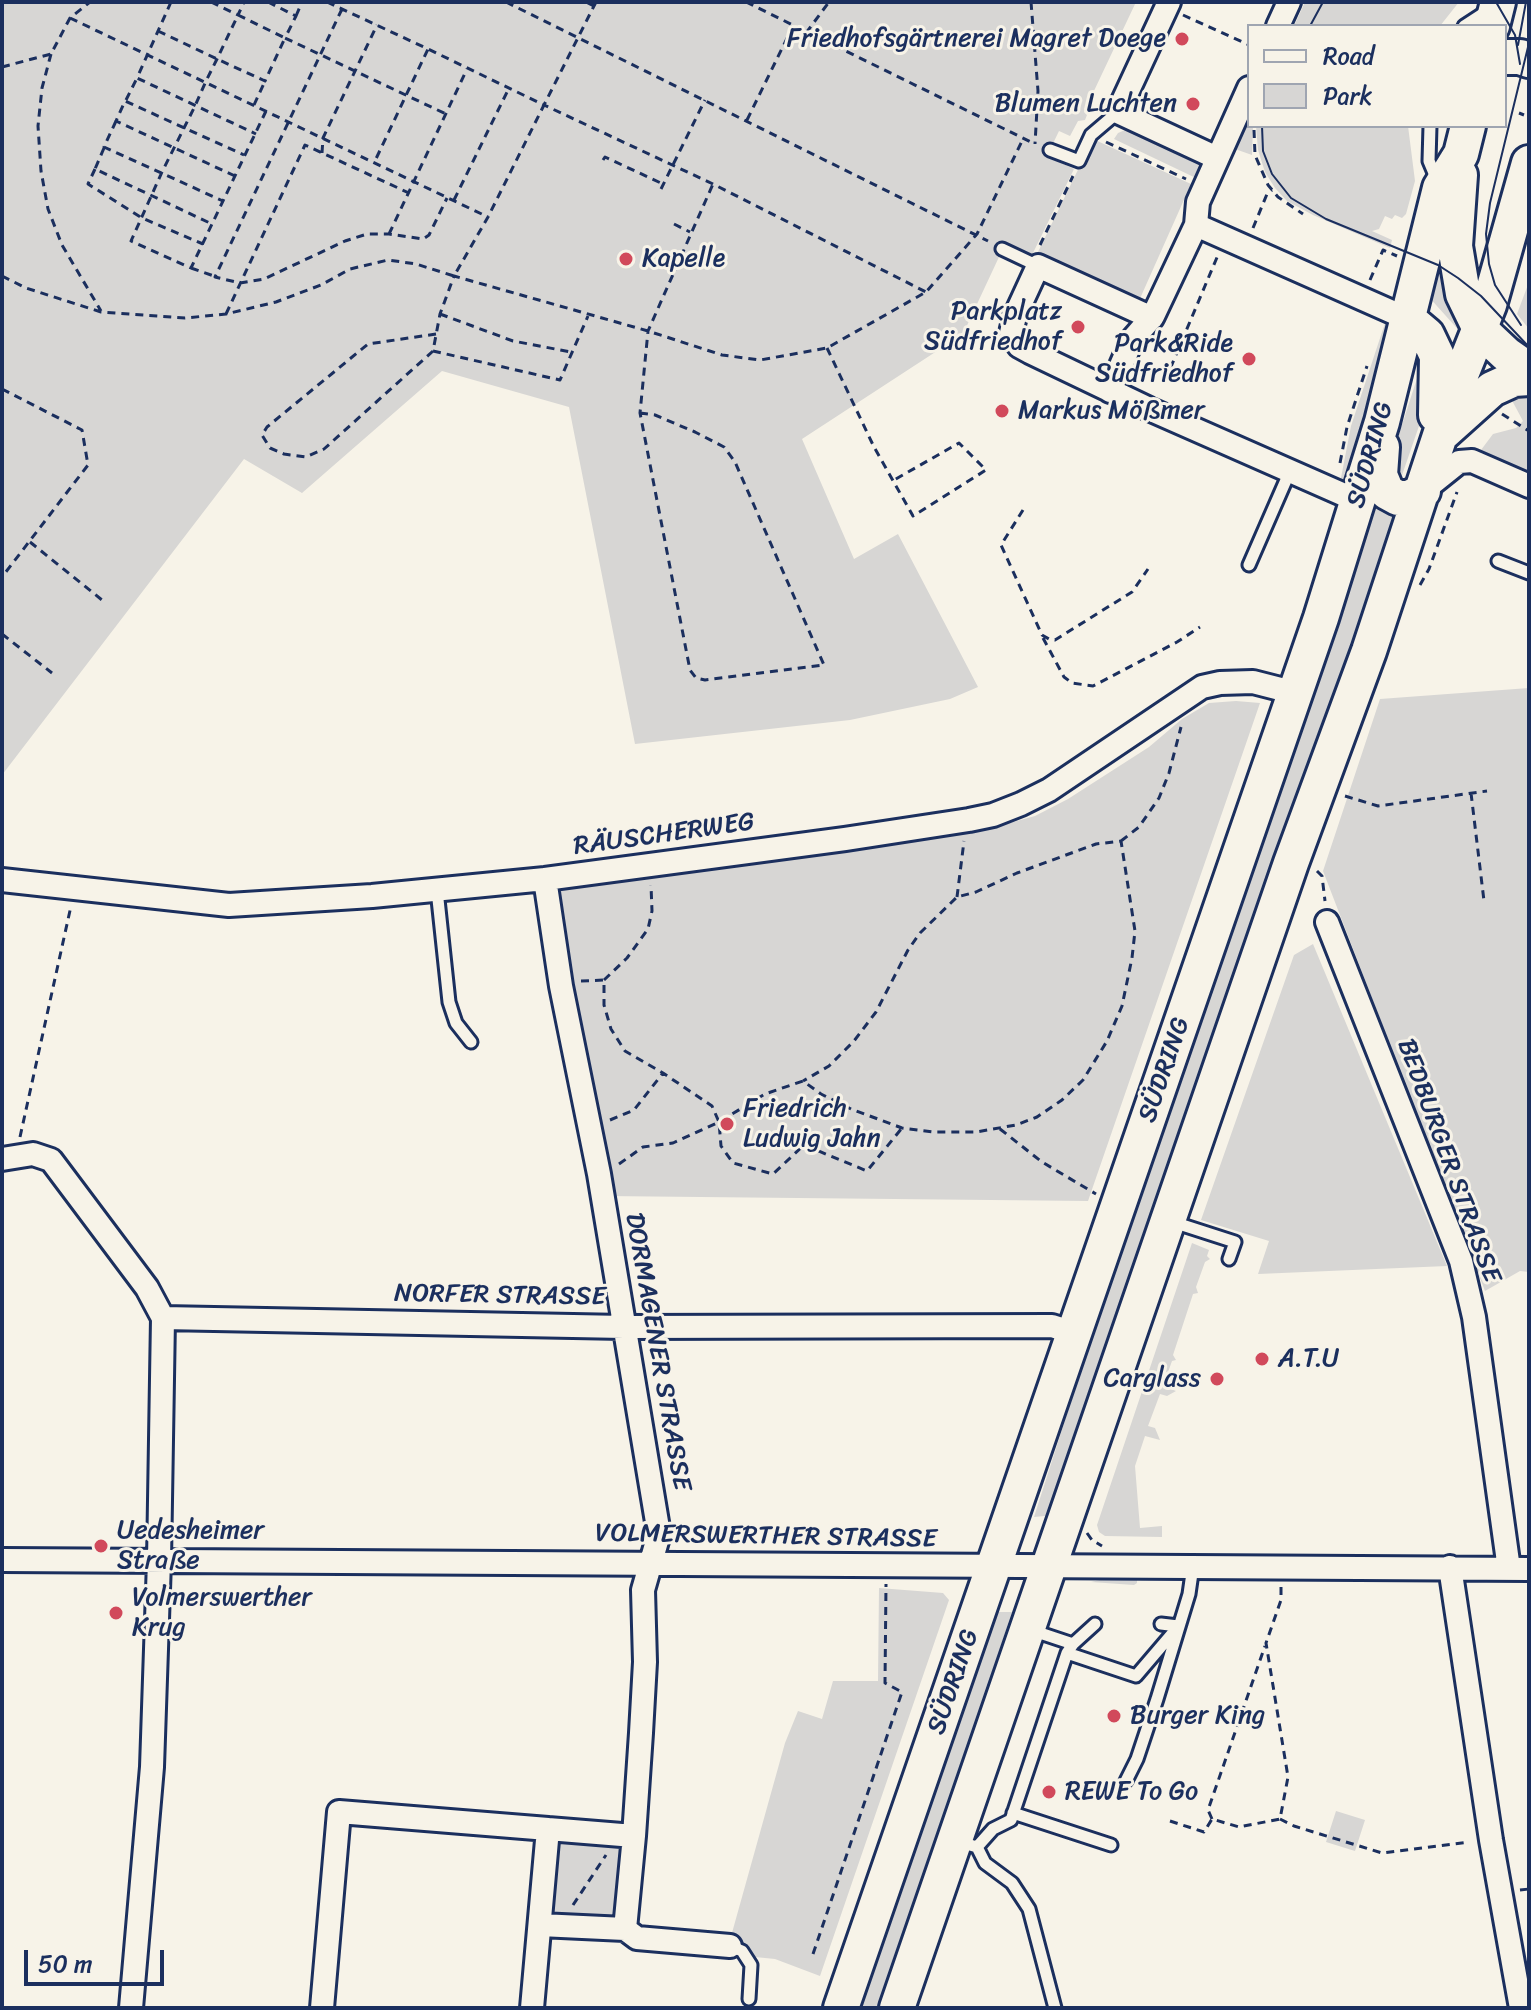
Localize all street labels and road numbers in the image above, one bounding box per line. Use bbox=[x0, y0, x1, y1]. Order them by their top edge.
street label: SÜDRING bbox=[1341, 398, 1401, 512]
street label: RÄUSCHERWEG bbox=[572, 807, 756, 863]
street label: SÜDRING bbox=[1132, 1013, 1198, 1127]
street label: BEDBURGER STRASSE bbox=[1389, 1035, 1507, 1287]
street label: DORMAGENER STRASSE bbox=[617, 1211, 697, 1493]
street label: NORFER STRASSE bbox=[394, 1279, 606, 1313]
street label: VOLMERSWERTHER STRASSE bbox=[595, 1518, 937, 1556]
street label: SÜDRING bbox=[921, 1625, 987, 1739]

